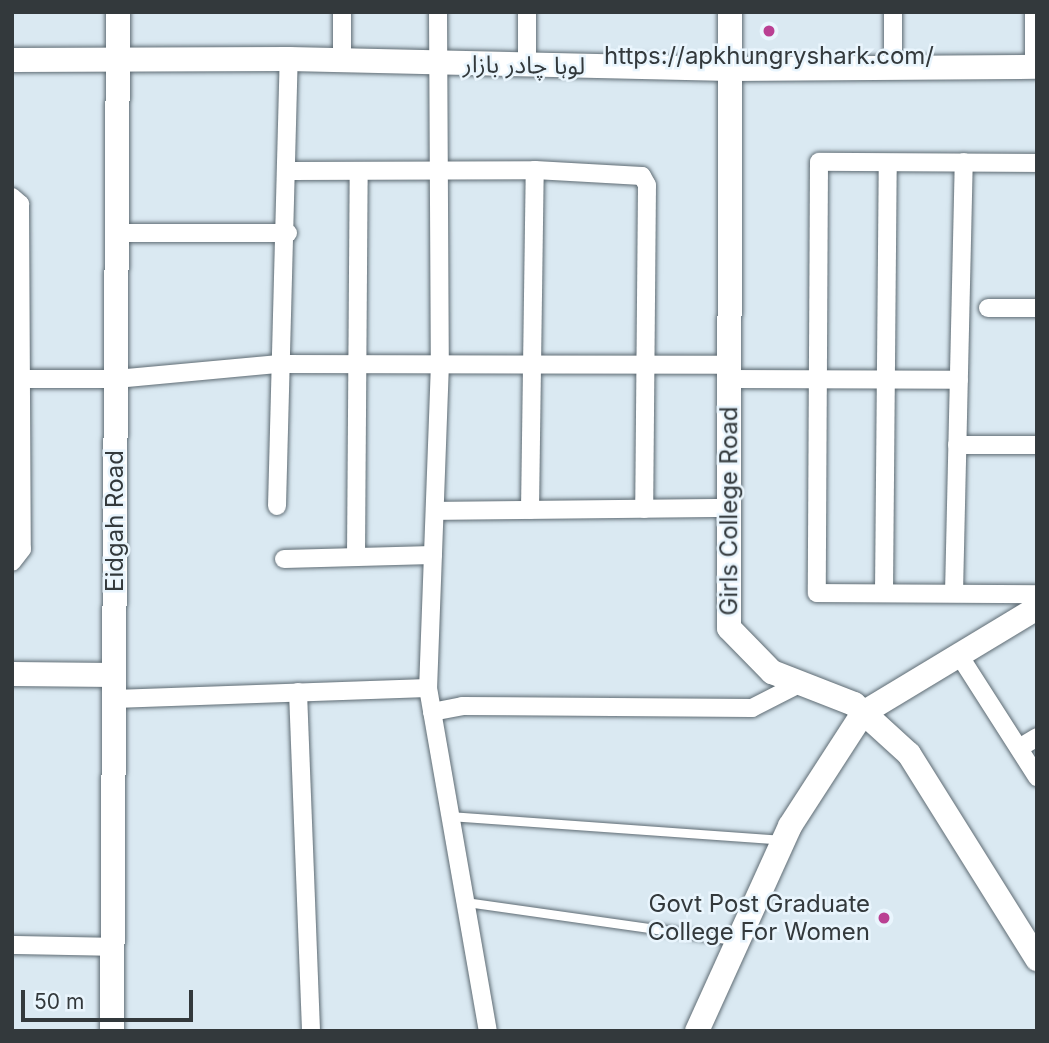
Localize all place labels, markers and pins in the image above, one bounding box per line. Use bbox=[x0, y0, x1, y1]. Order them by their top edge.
marker: https://apkhungryshark.com/ bbox=[761, 23, 777, 39]
place label: https://apkhungryshark.com/ bbox=[604, 42, 934, 70]
place label: Govt Post Graduate College For Women bbox=[648, 890, 870, 946]
marker: Govt Post Graduate College For Women bbox=[876, 910, 892, 926]

